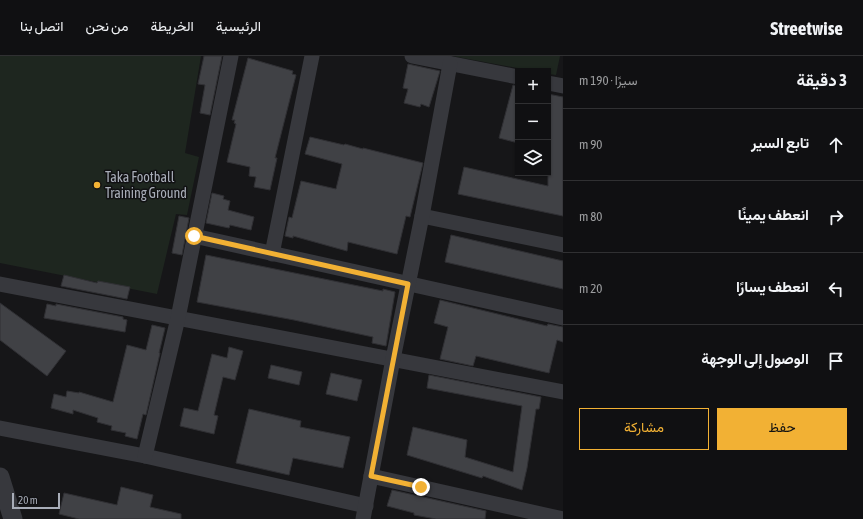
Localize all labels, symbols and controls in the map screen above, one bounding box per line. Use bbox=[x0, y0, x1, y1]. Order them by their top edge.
text: Streetwise bbox=[770, 17, 843, 39]
text: اتصل بنا bbox=[20, 18, 63, 34]
text: من نحن bbox=[85, 18, 129, 34]
text: الخريطة bbox=[151, 18, 194, 34]
text: الرئيسية bbox=[216, 18, 261, 34]
map controls bbox=[515, 68, 551, 176]
button: + bbox=[515, 68, 551, 104]
text: 3 دقيقة bbox=[797, 70, 847, 90]
text: سيرًا · 190 m bbox=[579, 73, 637, 88]
button: − bbox=[515, 104, 551, 140]
text: تابع السير bbox=[751, 134, 809, 151]
icon: ahead bbox=[825, 134, 847, 156]
text: 90 m bbox=[579, 137, 602, 152]
button: layers bbox=[515, 140, 551, 176]
place label: Taka Football Training Ground bbox=[105, 169, 187, 201]
marker: Taka Football Training Ground bbox=[92, 180, 102, 190]
text: انعطف يمينًا bbox=[738, 206, 809, 223]
icon: right bbox=[825, 206, 847, 228]
text: 80 m bbox=[579, 209, 602, 224]
route start bbox=[185, 227, 203, 245]
text: انعطف يسارًا bbox=[736, 278, 809, 295]
icon: left bbox=[825, 278, 847, 300]
text: 20 m bbox=[579, 281, 602, 296]
text: الوصول إلى الوجهة bbox=[701, 350, 809, 367]
icon: arrive bbox=[825, 350, 847, 372]
button: مشاركة bbox=[579, 408, 709, 450]
button: حفظ bbox=[717, 408, 847, 450]
route end bbox=[412, 478, 430, 496]
scale bar bbox=[12, 491, 60, 510]
text: 20 m bbox=[18, 494, 38, 506]

